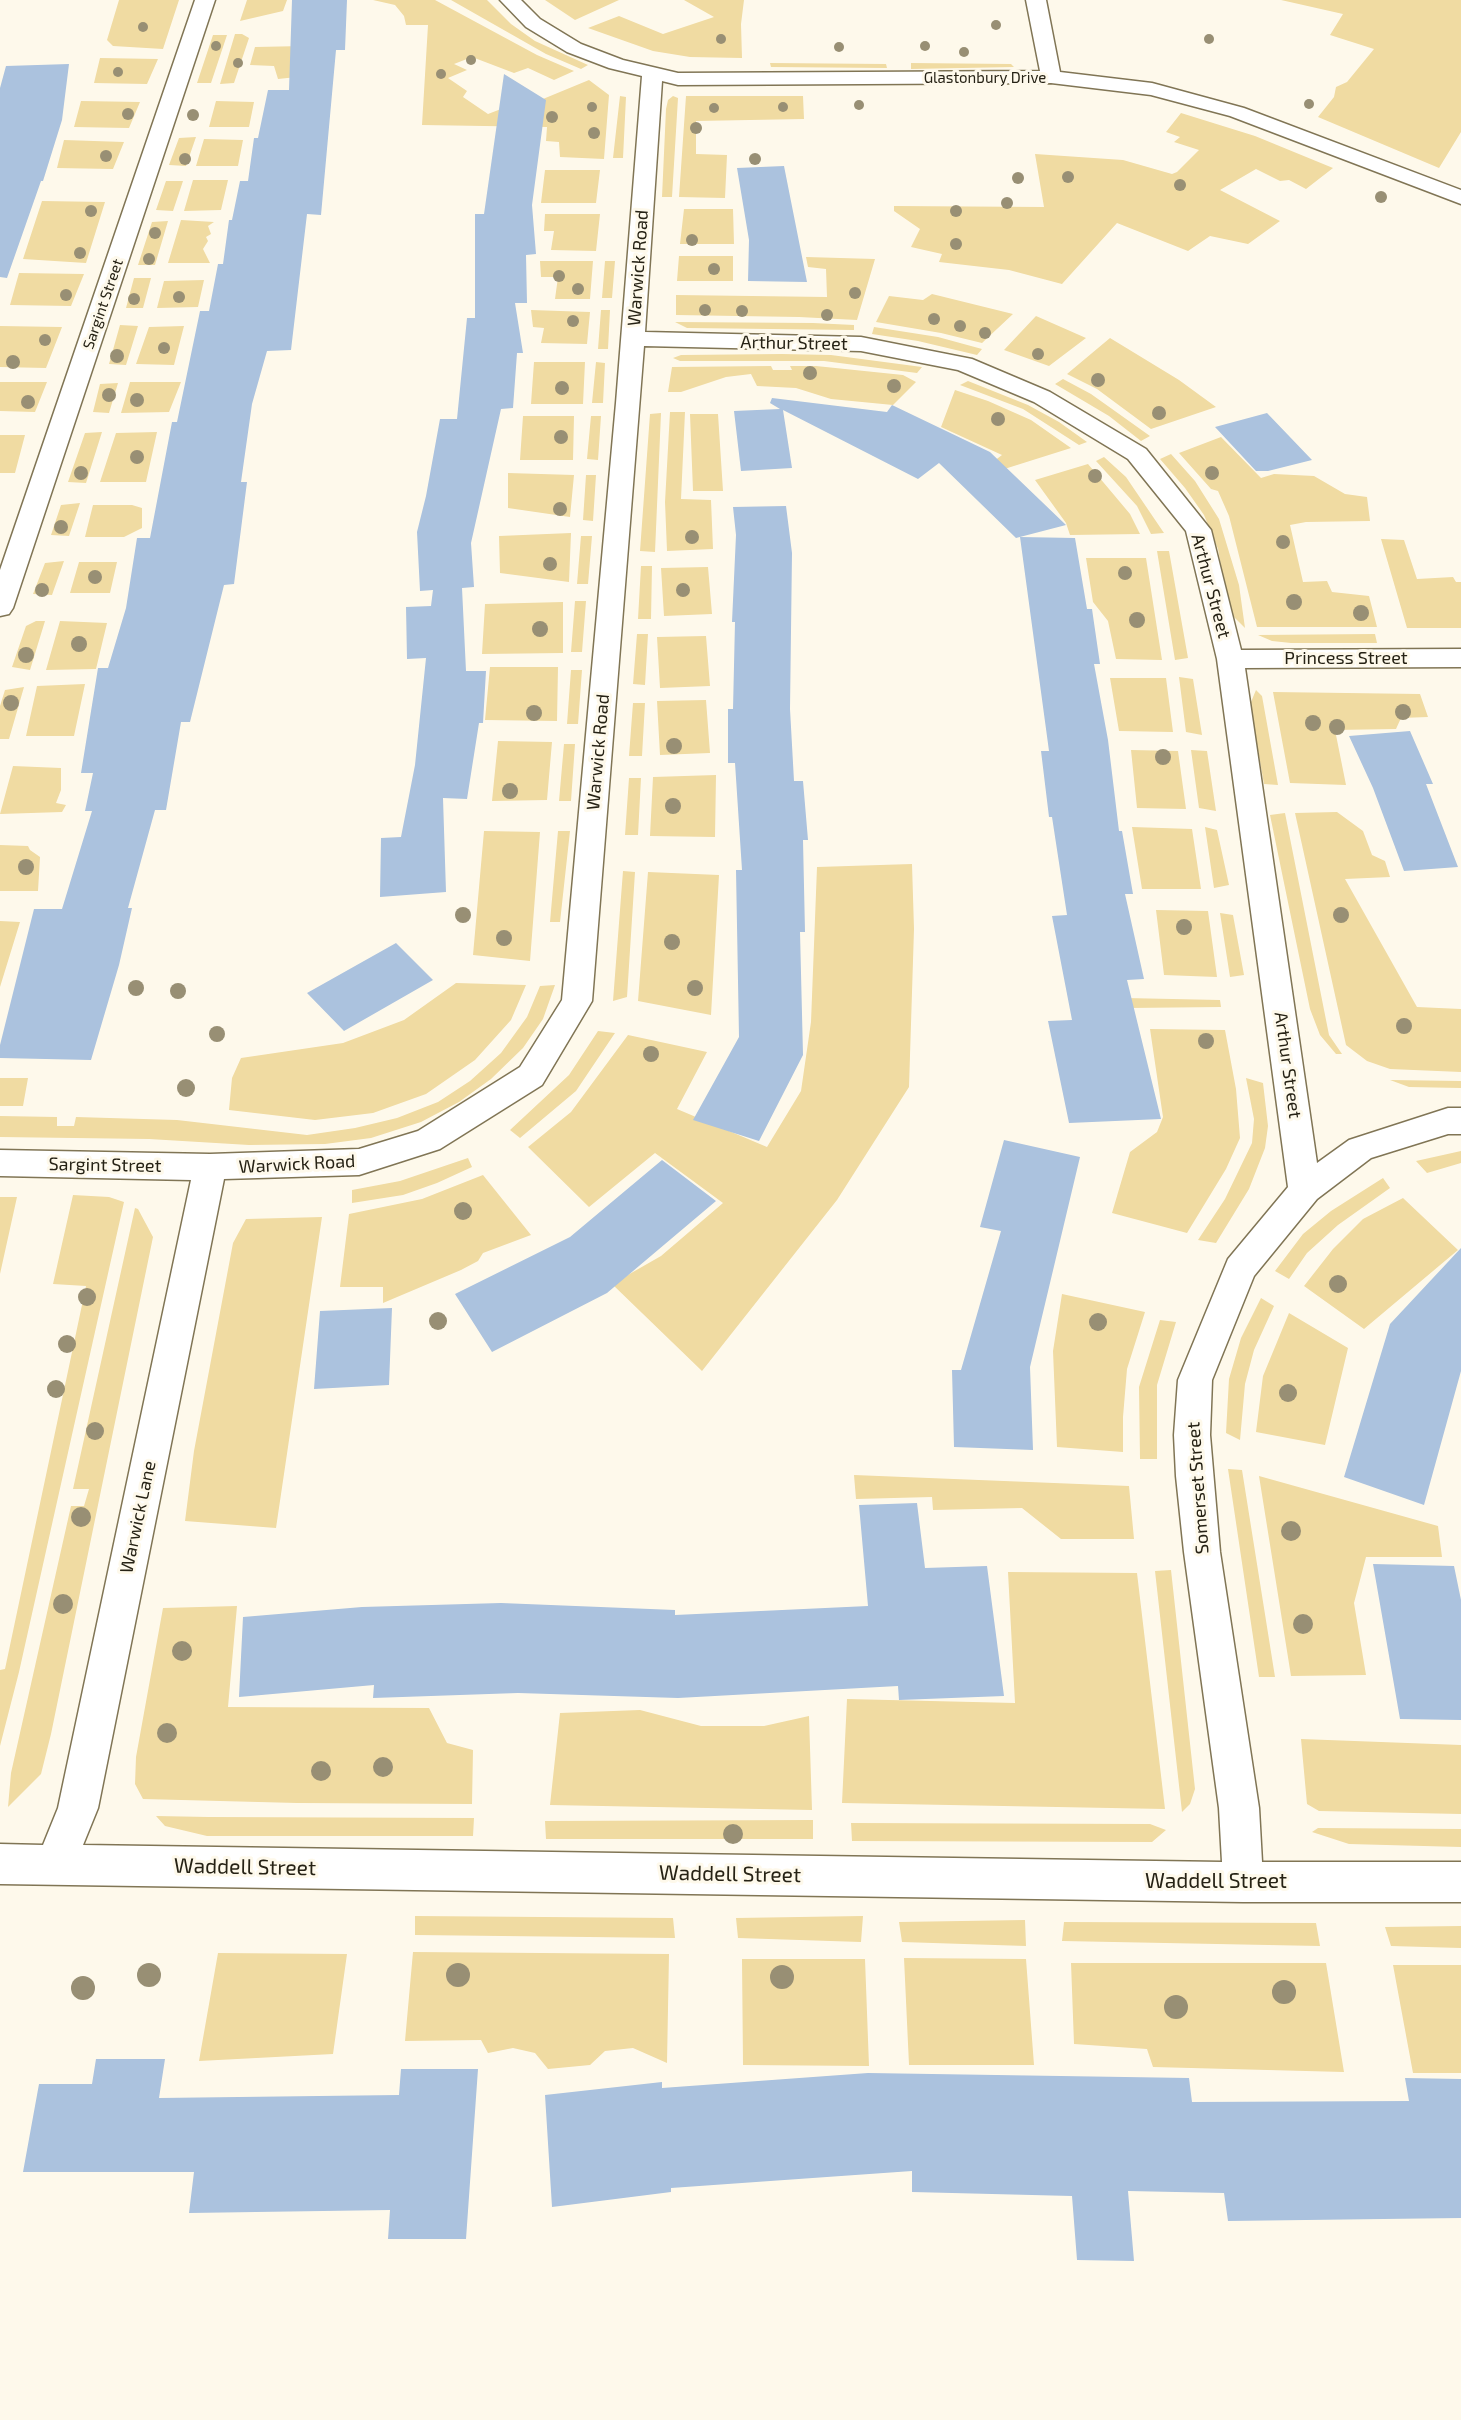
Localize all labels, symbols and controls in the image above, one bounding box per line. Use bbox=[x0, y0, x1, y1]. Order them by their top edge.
street label: Glastonbury Drive bbox=[924, 69, 1046, 87]
street label: Warwick Road bbox=[623, 209, 653, 327]
street label: Sargint Street bbox=[79, 257, 127, 351]
street label: Arthur Street bbox=[740, 331, 848, 355]
street label: Arthur Street bbox=[1187, 531, 1235, 641]
street label: Princess Street bbox=[1284, 647, 1408, 669]
street label: Warwick Road bbox=[582, 693, 614, 811]
street label: Arthur Street bbox=[1270, 1010, 1306, 1120]
street label: Warwick Road bbox=[238, 1150, 356, 1178]
street label: Sargint Street bbox=[48, 1153, 162, 1177]
street label: Somerset Street bbox=[1183, 1421, 1213, 1555]
street label: Warwick Lane bbox=[116, 1459, 160, 1575]
street label: Waddell Street bbox=[174, 1853, 316, 1881]
street label: Waddell Street bbox=[659, 1860, 801, 1888]
street label: Waddell Street bbox=[1145, 1868, 1287, 1894]

